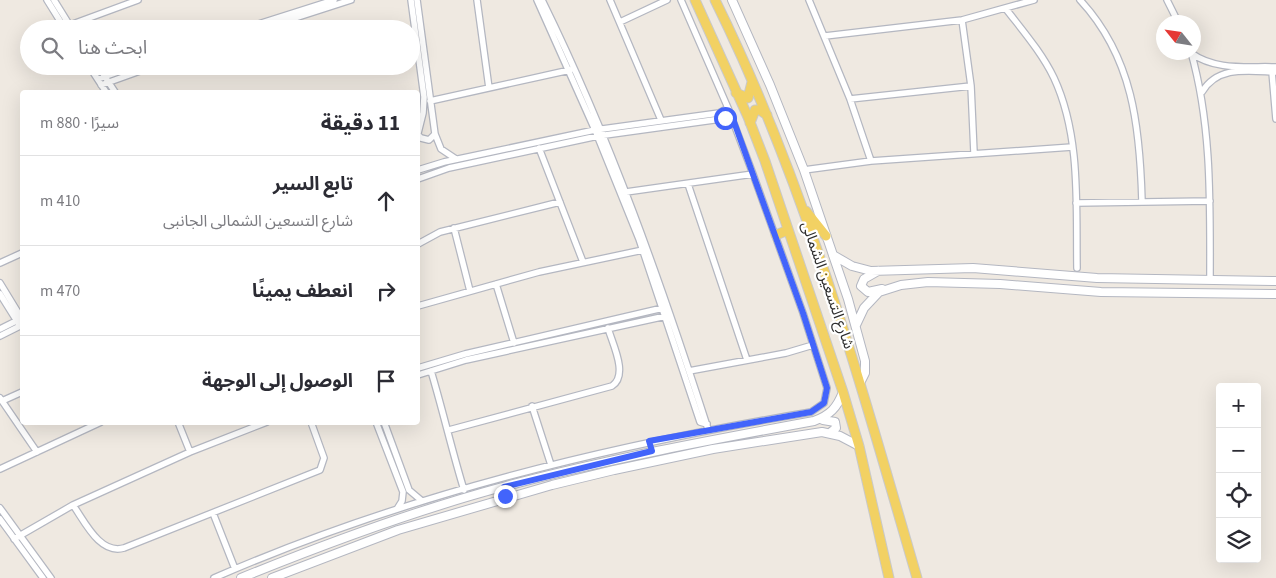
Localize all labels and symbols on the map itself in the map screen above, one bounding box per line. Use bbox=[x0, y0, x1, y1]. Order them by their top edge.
north arrow bbox=[1156, 15, 1201, 60]
route start bbox=[714, 107, 737, 130]
street label: شارع التسعين الشمالى bbox=[795, 219, 859, 352]
route end bbox=[494, 485, 517, 508]

